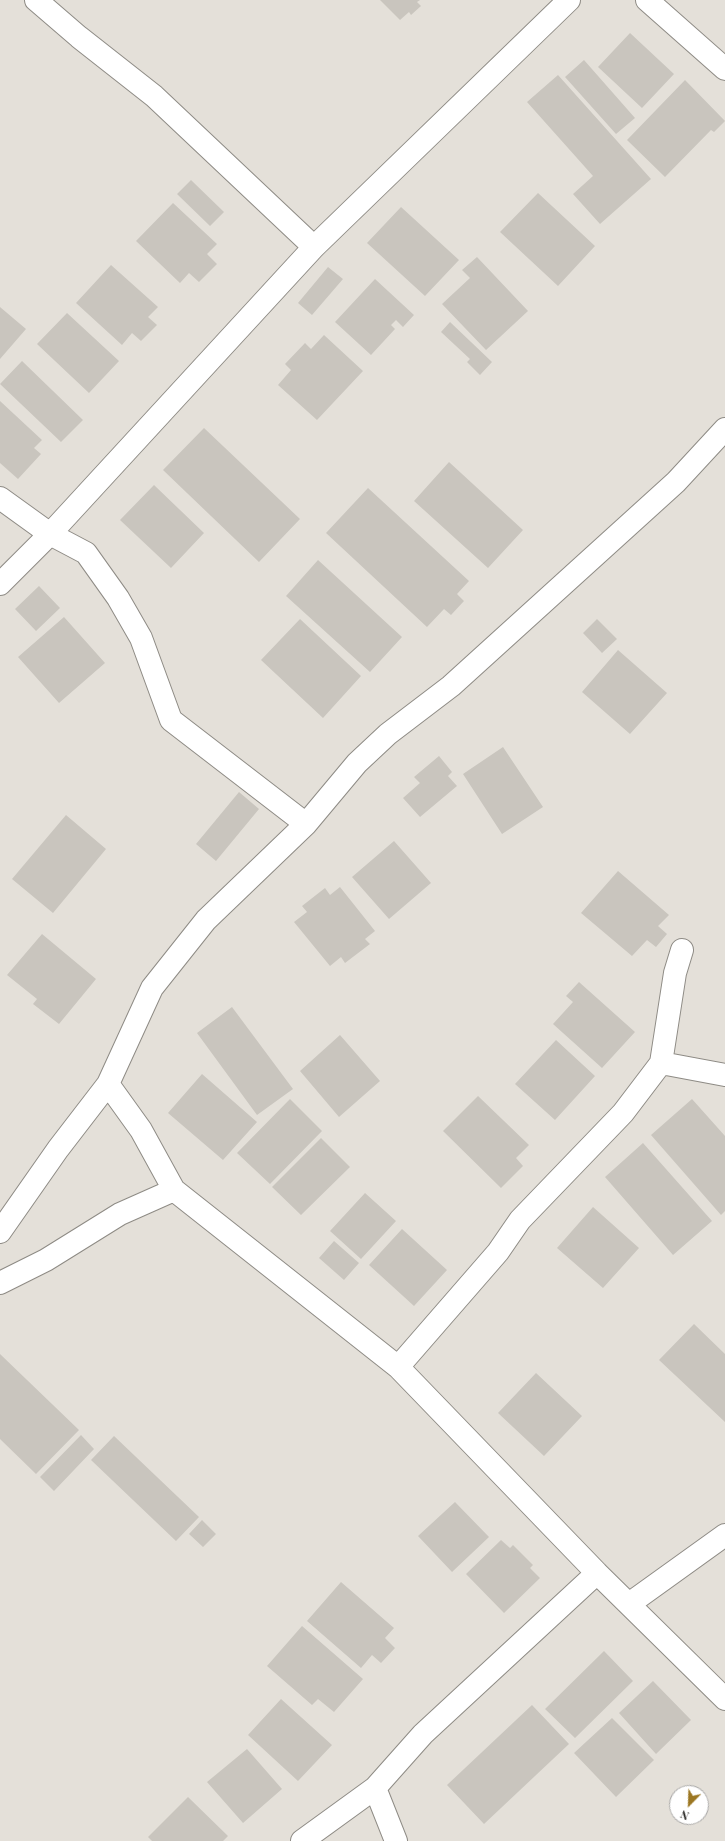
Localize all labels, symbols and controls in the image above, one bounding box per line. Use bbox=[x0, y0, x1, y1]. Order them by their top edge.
north arrow bbox=[669, 1785, 709, 1825]
text: N bbox=[678, 1807, 691, 1824]

